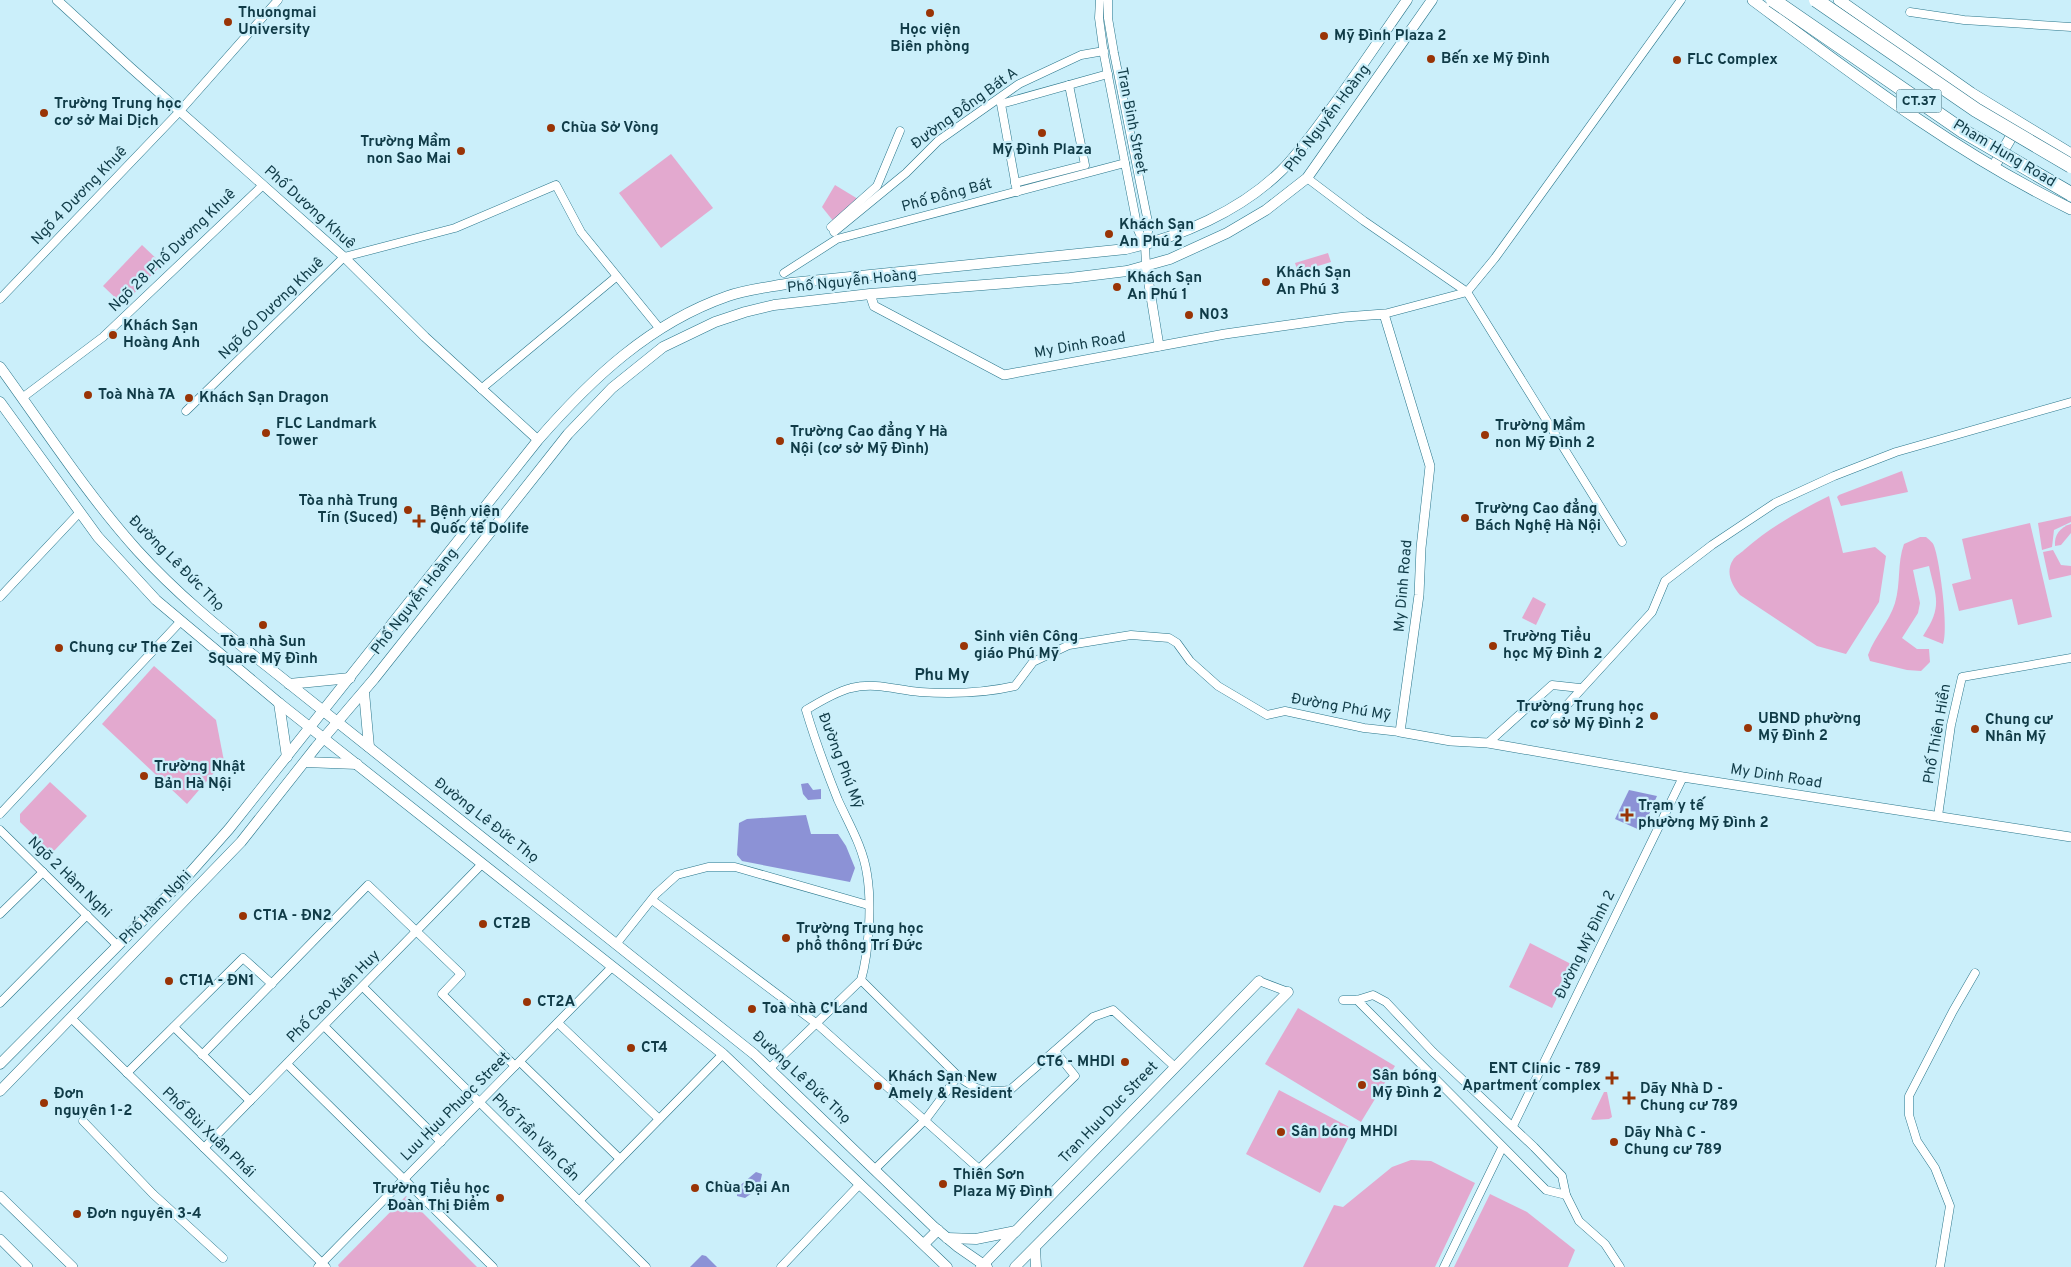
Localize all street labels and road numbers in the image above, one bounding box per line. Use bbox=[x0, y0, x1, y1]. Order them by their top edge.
street label: Phố Nguyễn Hoàng bbox=[1280, 60, 1375, 177]
street label: Đường Đồng Bát A bbox=[907, 63, 1022, 154]
street label: Tran Binh Street bbox=[1111, 66, 1151, 176]
road number: CT.37 bbox=[1896, 90, 1942, 112]
street label: Pham Hung Road bbox=[1949, 116, 2059, 192]
street label: Ngõ 4 Dương Khuê bbox=[28, 143, 132, 249]
street label: Phố Dương Khuê bbox=[259, 161, 359, 254]
street label: Phố Đồng Bát bbox=[899, 174, 994, 217]
street label: Ngõ 28 Phố Dương Khuê bbox=[105, 185, 240, 317]
street label: Ngõ 60 Dương Khuê bbox=[215, 254, 329, 364]
street label: Phố Nguyễn Hoàng bbox=[786, 264, 918, 298]
street label: My Dinh Road bbox=[1033, 329, 1127, 363]
street label: Đường Lê Đức Thọ bbox=[124, 512, 228, 616]
street label: My Dinh Road bbox=[1390, 539, 1418, 633]
street label: Phố Nguyễn Hoàng bbox=[366, 544, 463, 659]
street label: Phố Thiên Hiền bbox=[1919, 682, 1956, 786]
street label: Đường Phú Mỹ bbox=[1290, 690, 1392, 726]
street label: Đường Phú Mỹ bbox=[813, 710, 867, 812]
street label: My Dinh Road bbox=[1729, 760, 1823, 794]
street label: Đường Lê Đức Thọ bbox=[430, 774, 542, 868]
street label: Ngõ 2 Hàm Nghi bbox=[23, 833, 115, 923]
street label: Phố Hàm Nghi bbox=[115, 866, 196, 949]
street label: Đường Mỹ Đình 2 bbox=[1552, 888, 1620, 1002]
street label: Phố Cao Xuân Huy bbox=[283, 946, 385, 1048]
street label: Đường Lê Đức Thọ bbox=[748, 1027, 854, 1129]
street label: Luu Huu Phuoc Street bbox=[397, 1048, 515, 1166]
street label: Tran Huu Duc Street bbox=[1055, 1058, 1163, 1168]
street label: Phố Bùi Xuân Phái bbox=[157, 1083, 259, 1182]
street label: Phố Trần Văn Cẩn bbox=[487, 1089, 584, 1186]

